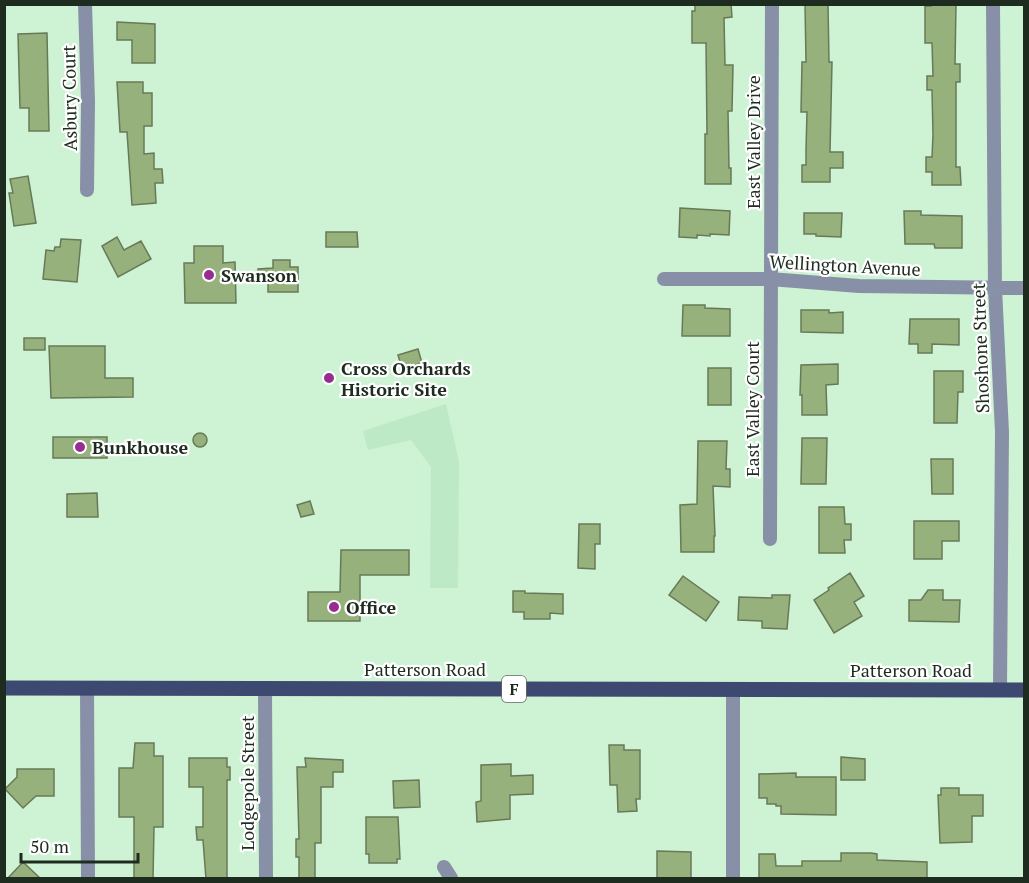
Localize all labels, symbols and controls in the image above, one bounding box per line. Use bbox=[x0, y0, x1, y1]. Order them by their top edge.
street label: Asbury Court bbox=[56, 45, 82, 151]
street label: East Valley Drive bbox=[741, 75, 765, 209]
street label: Wellington Avenue bbox=[769, 249, 921, 281]
place label: Swanson bbox=[221, 263, 298, 287]
marker: Swanson bbox=[202, 268, 216, 282]
street label: Shoshone Street bbox=[966, 282, 994, 414]
street label: East Valley Court bbox=[740, 341, 764, 477]
place label: Cross Orchards Historic Site bbox=[341, 356, 471, 401]
marker: Cross Orchards Historic Site bbox=[322, 371, 336, 385]
place label: Bunkhouse bbox=[92, 435, 189, 459]
marker: Bunkhouse bbox=[73, 440, 87, 454]
place label: Office bbox=[346, 595, 397, 619]
marker: Office bbox=[327, 600, 341, 614]
street label: Patterson Road bbox=[364, 657, 486, 681]
street label: Patterson Road bbox=[850, 658, 972, 682]
road number: F bbox=[502, 676, 526, 702]
street label: Lodgepole Street bbox=[235, 715, 259, 851]
scale bar bbox=[21, 826, 138, 864]
text: 50 m bbox=[30, 834, 70, 858]

